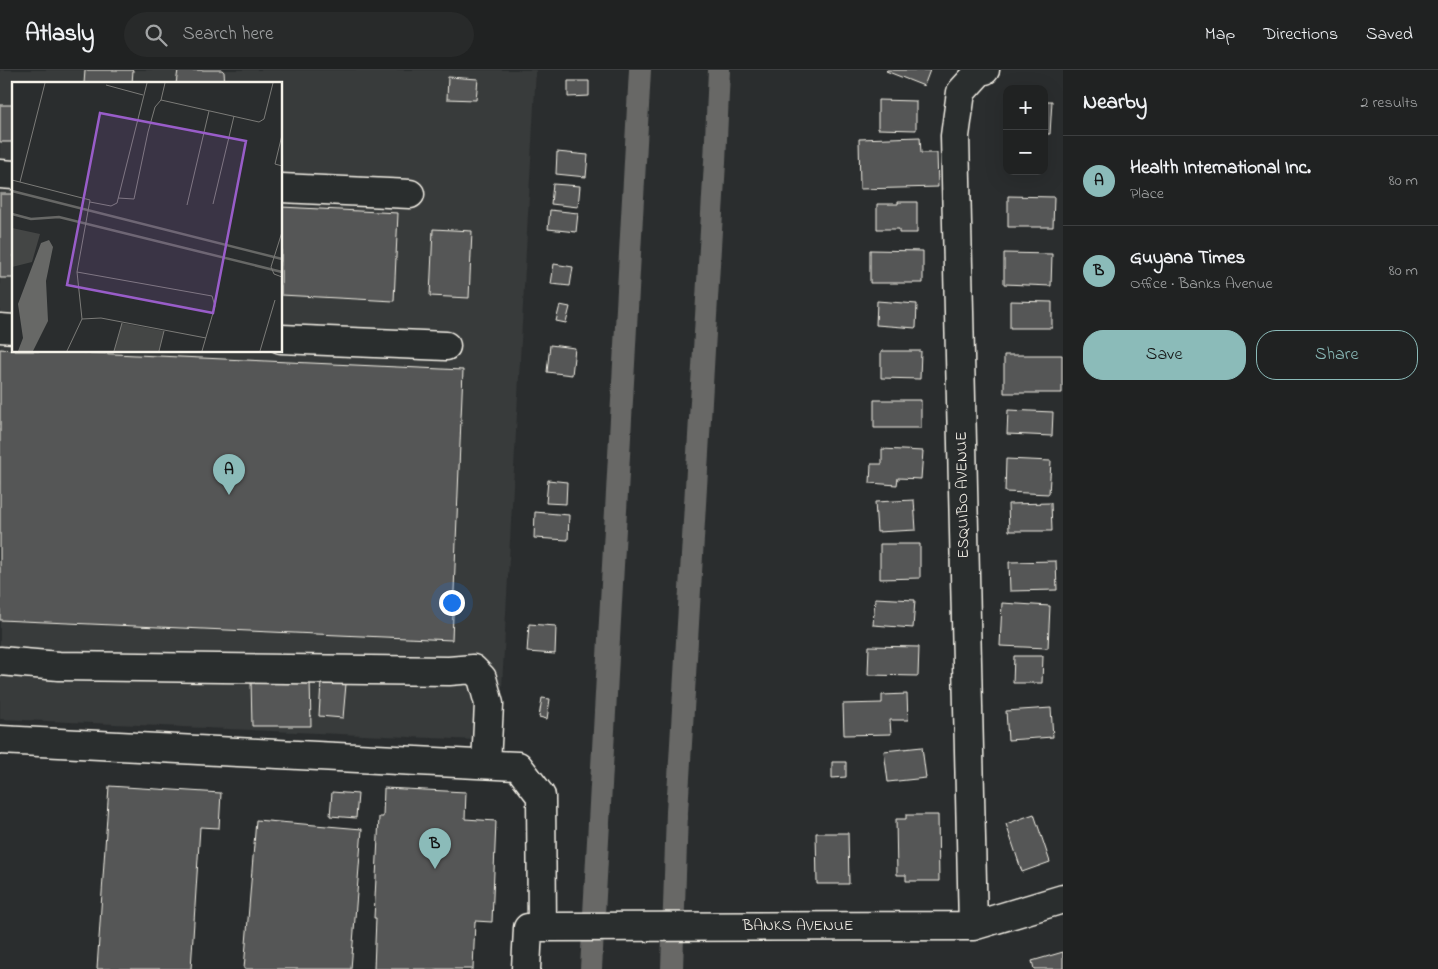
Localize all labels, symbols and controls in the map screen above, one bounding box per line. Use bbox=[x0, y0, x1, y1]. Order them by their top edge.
search box bbox=[124, 12, 474, 57]
text: Atlasly bbox=[25, 17, 94, 52]
icon: search bbox=[142, 21, 170, 49]
text: Search here bbox=[182, 21, 273, 48]
text: Map bbox=[1205, 22, 1235, 48]
text: Directions bbox=[1263, 22, 1338, 48]
text: Saved bbox=[1366, 22, 1413, 48]
inset map bbox=[12, 82, 282, 352]
map controls bbox=[1003, 85, 1048, 175]
button: + bbox=[1003, 85, 1048, 130]
text: Nearby bbox=[1083, 88, 1147, 118]
text: 2 results bbox=[1360, 91, 1418, 115]
button: − bbox=[1003, 130, 1048, 175]
text: Health International Inc. bbox=[1130, 155, 1311, 182]
text: A bbox=[1094, 169, 1104, 193]
text: 80 m bbox=[1389, 169, 1418, 193]
text: Place bbox=[1130, 182, 1164, 206]
text: Guyana Times bbox=[1130, 245, 1245, 272]
text: B bbox=[1094, 259, 1104, 283]
text: 80 m bbox=[1389, 259, 1418, 283]
text: Office · Banks Avenue bbox=[1130, 272, 1273, 296]
button: Save bbox=[1083, 330, 1246, 380]
button: Share bbox=[1256, 330, 1418, 380]
street label: ESQUIBO AVENUE bbox=[950, 431, 976, 559]
pin: A bbox=[213, 454, 245, 495]
your location bbox=[439, 590, 465, 616]
pin: B bbox=[419, 828, 451, 869]
street label: BANKS AVENUE bbox=[741, 914, 854, 938]

